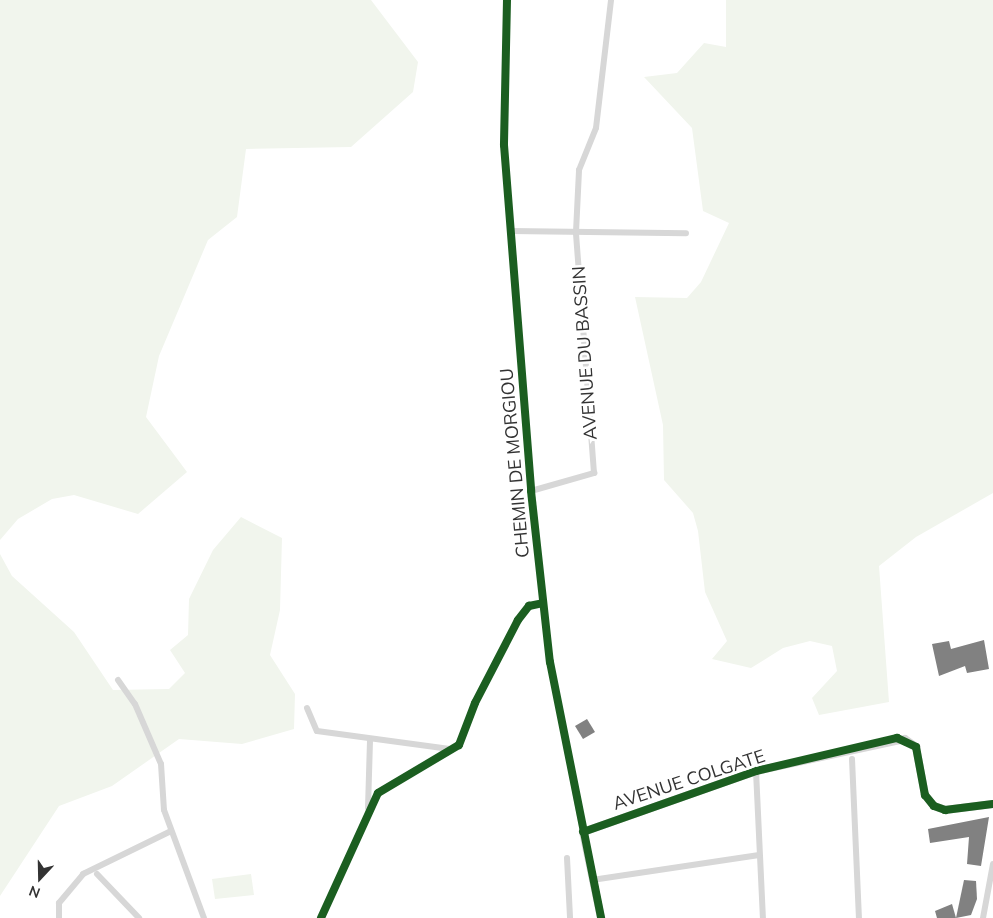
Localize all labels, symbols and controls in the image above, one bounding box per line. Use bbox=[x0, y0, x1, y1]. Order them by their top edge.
street label: AVENUE DU BASSIN bbox=[568, 265, 602, 441]
street label: CHEMIN DE MORGIOU bbox=[496, 367, 534, 559]
street label: AVENUE COLGATE bbox=[610, 745, 768, 815]
north arrow bbox=[15, 853, 65, 903]
text: N bbox=[26, 882, 43, 902]

